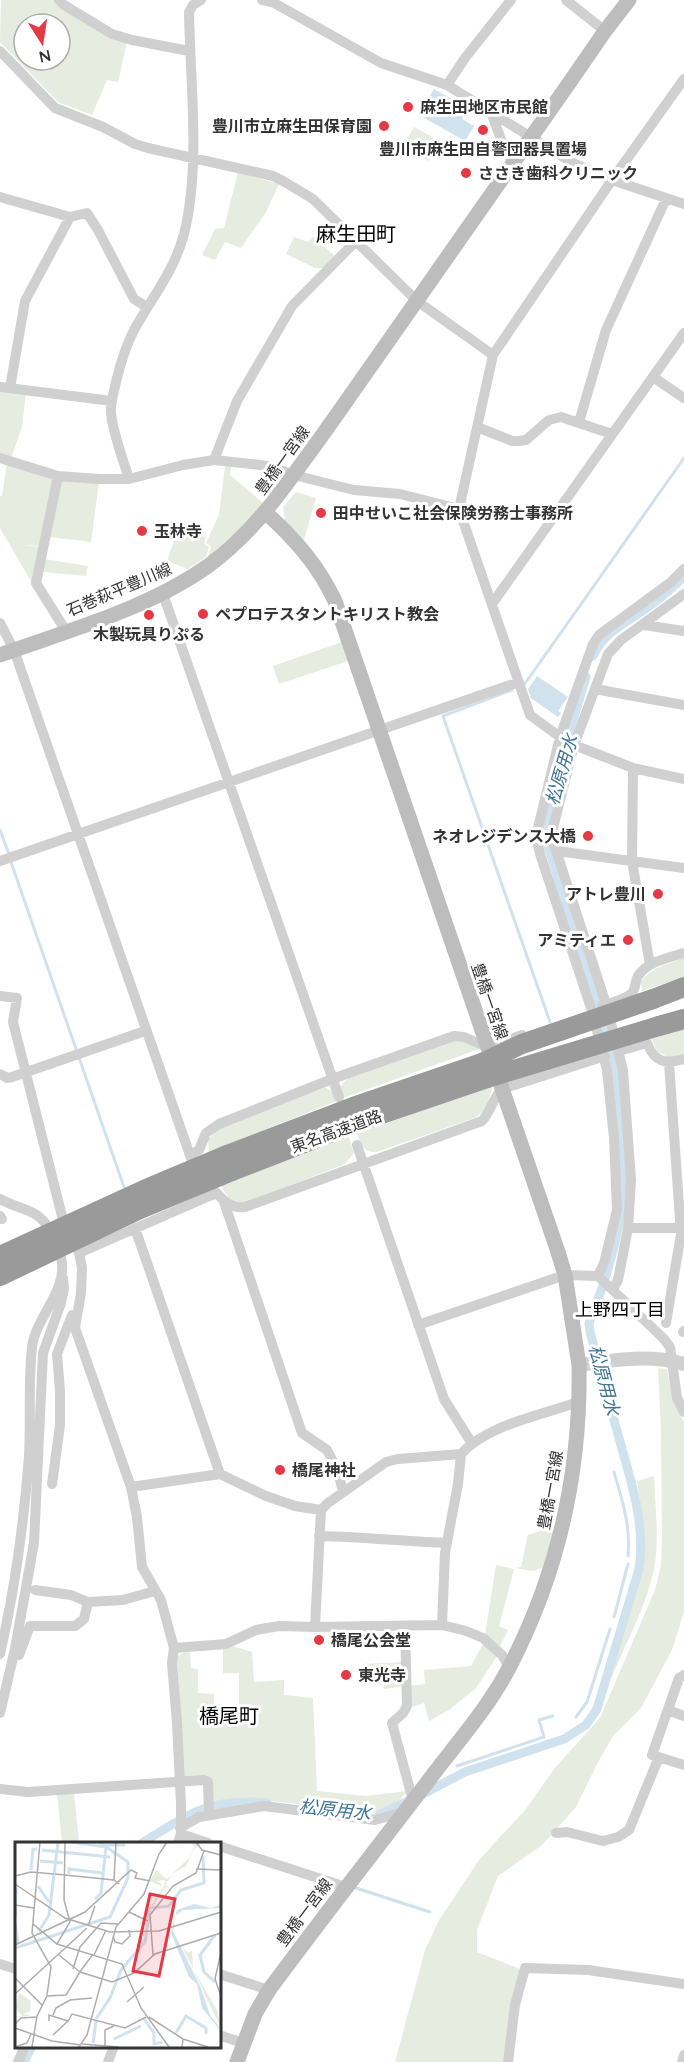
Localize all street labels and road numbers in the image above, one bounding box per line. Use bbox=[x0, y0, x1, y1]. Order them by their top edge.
street label: 豊橋一宮線 bbox=[250, 422, 314, 498]
street label: 石巻萩平豊川線 bbox=[64, 558, 174, 620]
street label: 豊橋一宮線 bbox=[468, 960, 512, 1042]
street label: 東名高速道路 bbox=[287, 1105, 385, 1157]
street label: 豊橋一宮線 bbox=[533, 1449, 567, 1531]
street label: 豊橋一宮線 bbox=[272, 1874, 336, 1950]

